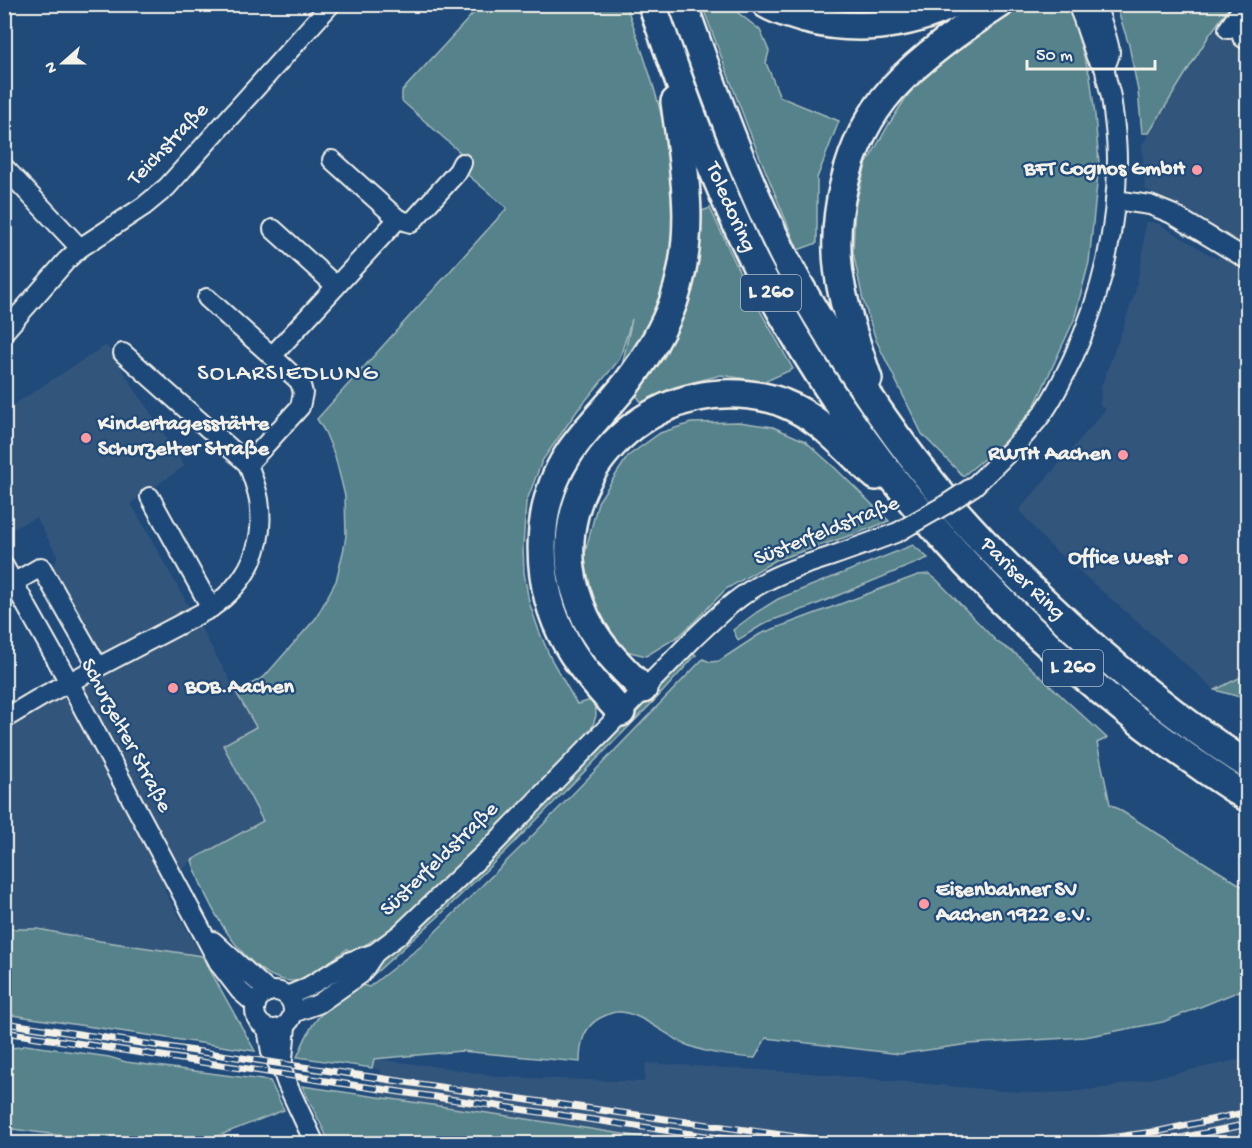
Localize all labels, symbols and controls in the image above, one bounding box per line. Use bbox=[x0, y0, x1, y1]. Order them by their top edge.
north arrow bbox=[33, 33, 93, 93]
scale bar bbox=[1027, 33, 1154, 71]
text: 50 m bbox=[1036, 46, 1073, 67]
text: N bbox=[41, 58, 63, 75]
street label: Teichstraße bbox=[122, 97, 216, 193]
street label: Toledoring bbox=[698, 157, 761, 257]
place label: BFT Cognos GmbH bbox=[1023, 157, 1186, 183]
marker: BFT Cognos GmbH bbox=[1190, 163, 1204, 177]
road number: L 260 bbox=[741, 275, 801, 311]
district label: SOLARSIEDLUNG bbox=[197, 360, 379, 389]
place label: Kindertagesstätte Schurzelter Straße bbox=[97, 412, 270, 463]
marker: Kindertagesstätte Schurzelter Straße bbox=[79, 431, 93, 445]
place label: RWTH Aachen bbox=[987, 442, 1112, 468]
marker: RWTH Aachen bbox=[1116, 448, 1130, 462]
street label: Süsterfeldstraße bbox=[751, 491, 904, 573]
street label: Pariser Ring bbox=[973, 532, 1070, 627]
place label: Office West bbox=[1068, 546, 1173, 572]
marker: Office West bbox=[1176, 552, 1190, 566]
road number: L 260 bbox=[1043, 650, 1103, 686]
street label: Schurzelter Straße bbox=[73, 655, 177, 818]
place label: BOB.Aachen bbox=[184, 675, 294, 701]
marker: BOB.Aachen bbox=[166, 681, 180, 695]
street label: Süsterfeldstraße bbox=[375, 797, 505, 923]
place label: Eisenbahner SV Aachen 1922 e.V. bbox=[935, 878, 1092, 929]
marker: Eisenbahner SV Aachen 1922 e.V. bbox=[917, 897, 931, 911]

